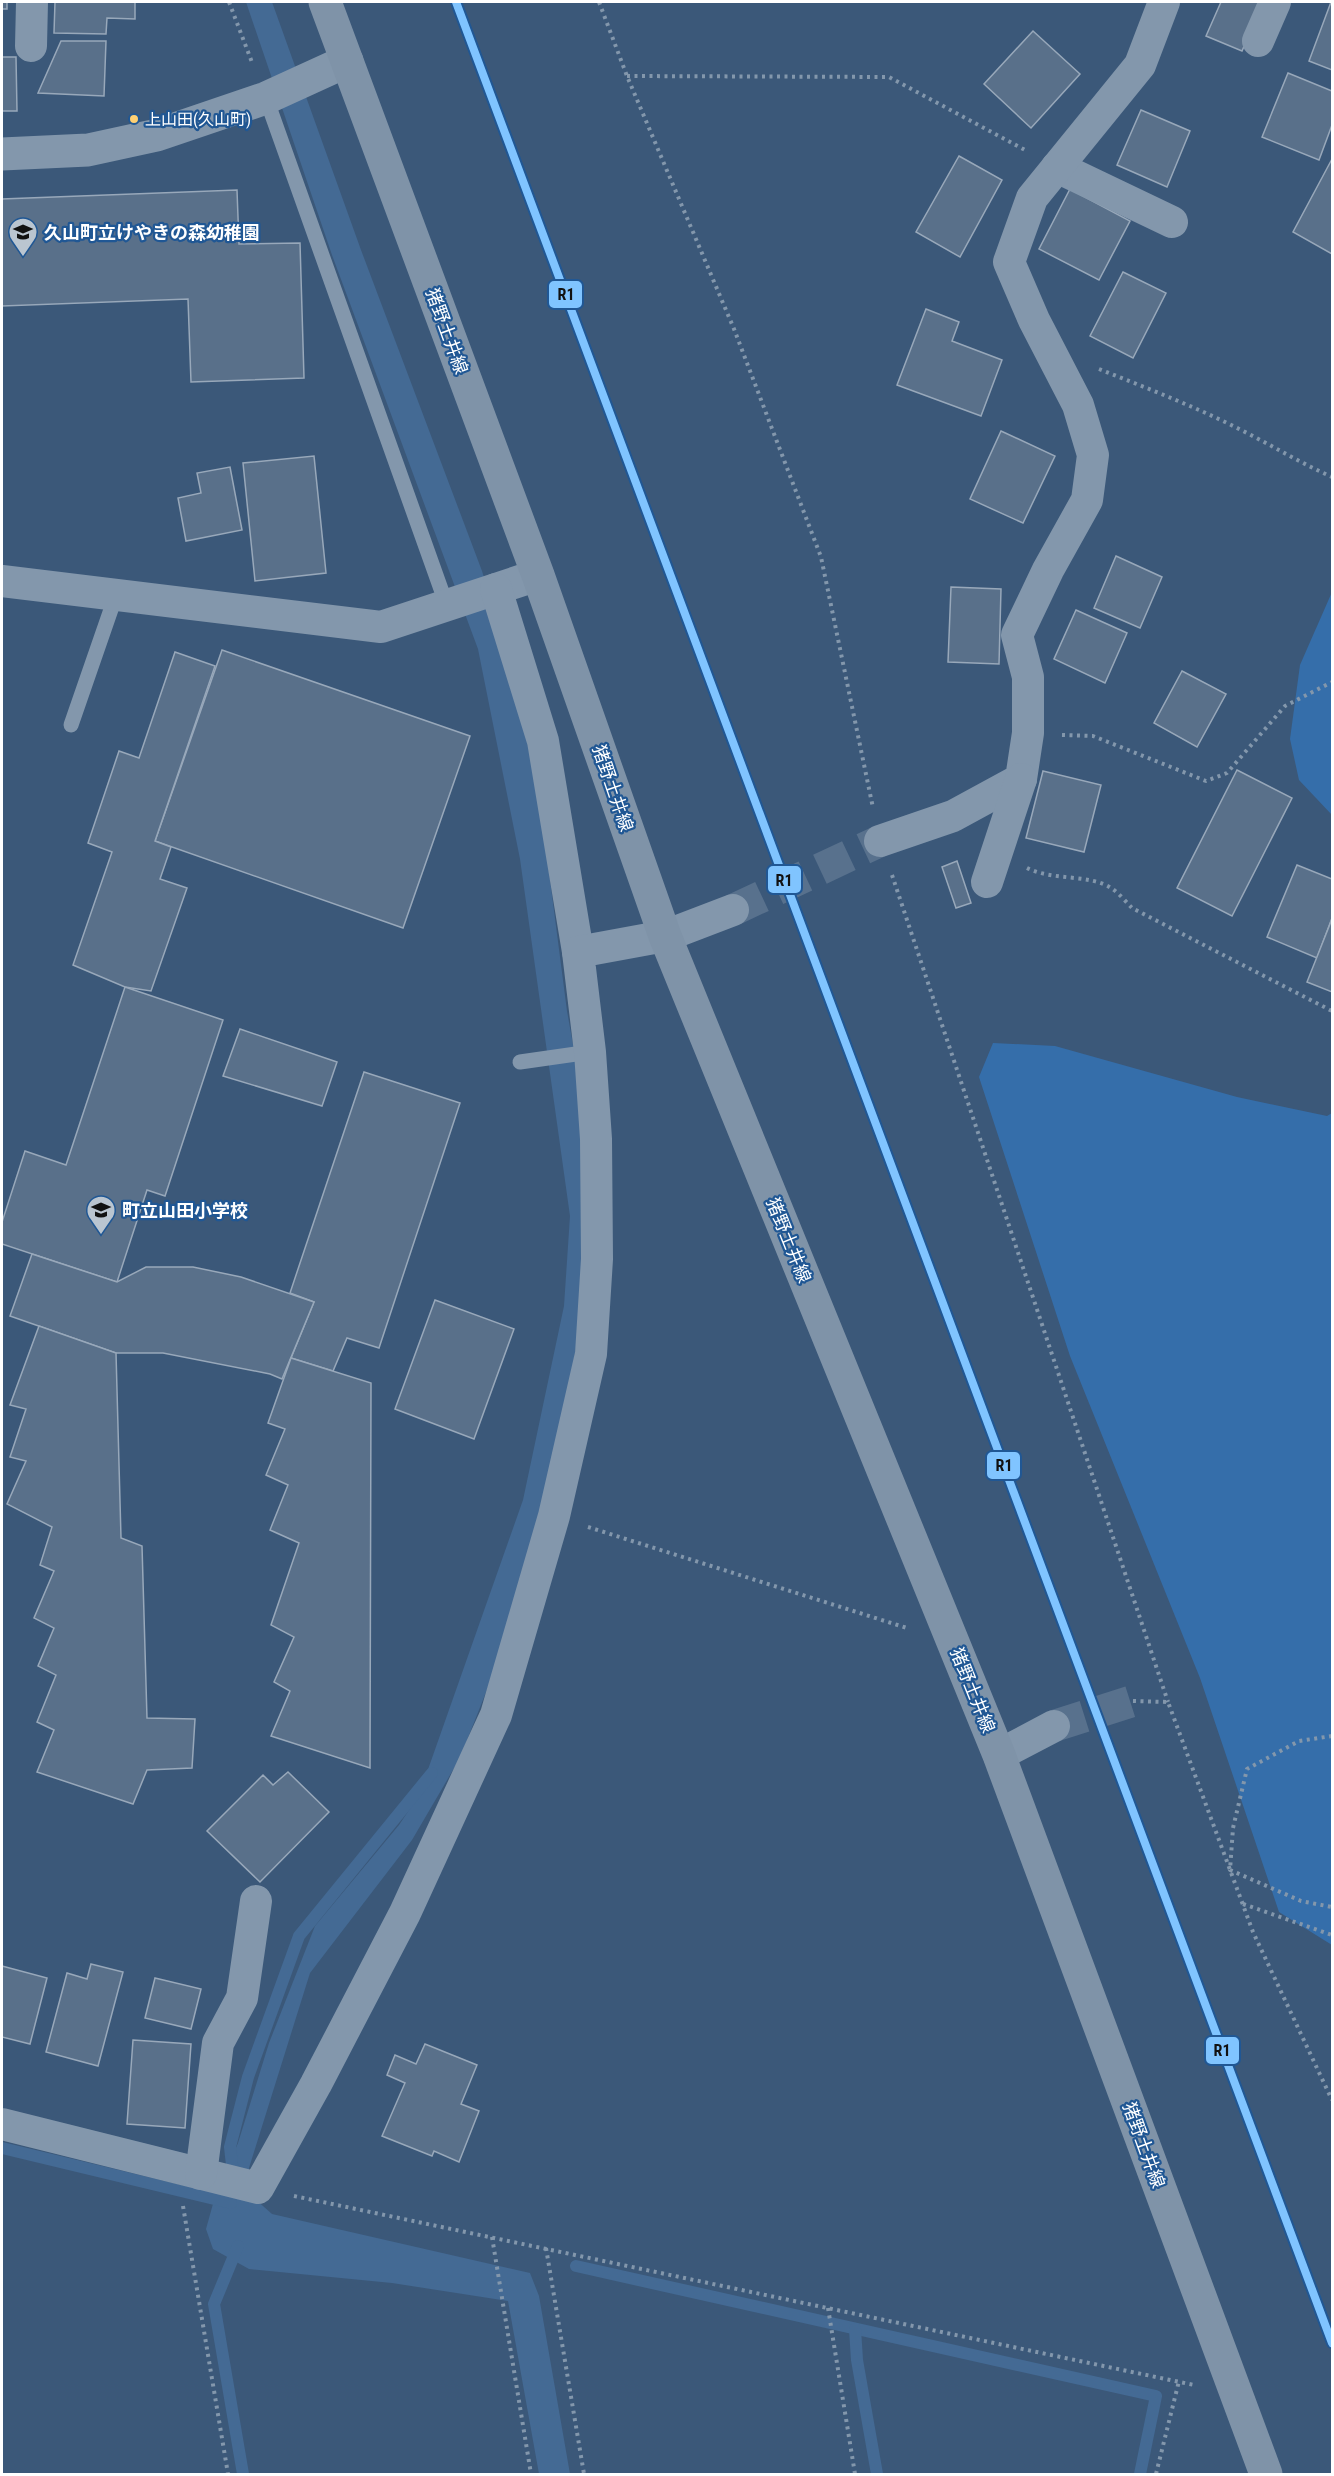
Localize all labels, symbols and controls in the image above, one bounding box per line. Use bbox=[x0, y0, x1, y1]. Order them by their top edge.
place label: 上山田(久山町) bbox=[145, 110, 251, 129]
marker: 上山田(久山町) bbox=[128, 113, 140, 125]
school or university icon: 久山町立けやきの森幼稚園 bbox=[7, 216, 39, 258]
place label: 久山町立けやきの森幼稚園 bbox=[44, 222, 260, 243]
line badge: R1 bbox=[548, 280, 583, 309]
street label: 猪野土井線 bbox=[422, 285, 472, 377]
text: R1 bbox=[558, 285, 574, 304]
street label: 猪野土井線 bbox=[588, 742, 638, 834]
line badge: R1 bbox=[767, 865, 802, 894]
text: R1 bbox=[776, 871, 792, 890]
school or university icon: 町立山田小学校 bbox=[85, 1194, 117, 1236]
street label: 猪野土井線 bbox=[762, 1194, 816, 1286]
place label: 町立山田小学校 bbox=[122, 1200, 248, 1221]
line badge: R1 bbox=[986, 1451, 1021, 1480]
text: R1 bbox=[996, 1456, 1012, 1475]
street label: 猪野土井線 bbox=[946, 1644, 1000, 1736]
line badge: R1 bbox=[1205, 2036, 1240, 2065]
text: R1 bbox=[1214, 2041, 1230, 2060]
street label: 猪野土井線 bbox=[1119, 2099, 1169, 2191]

